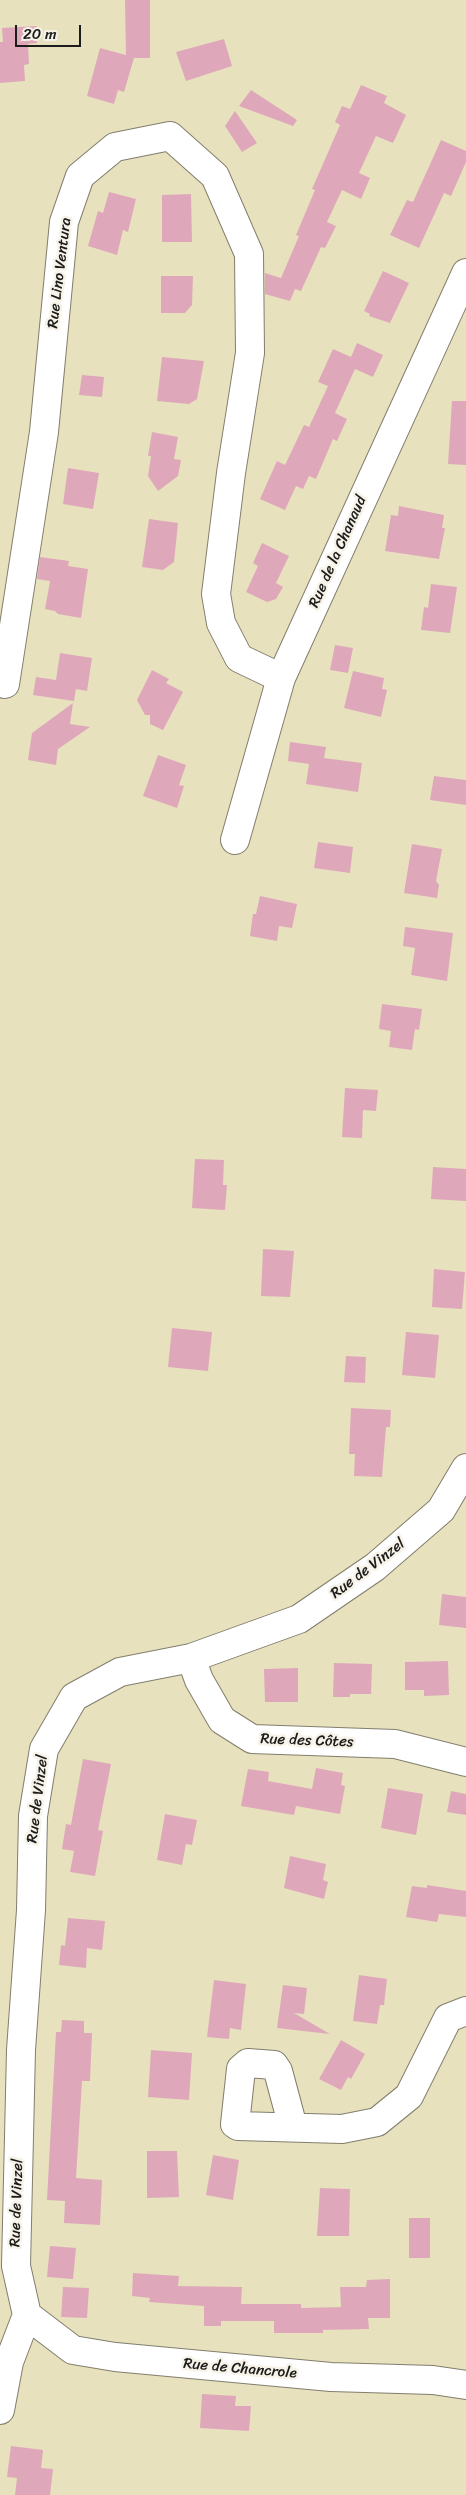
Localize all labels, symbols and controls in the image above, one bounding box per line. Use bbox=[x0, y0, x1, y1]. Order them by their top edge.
scale bar bbox=[18, 15, 84, 47]
text: 20 m bbox=[23, 21, 57, 47]
street label: Rue Lino Ventura bbox=[44, 217, 76, 329]
street label: Rue de la Chanaud bbox=[305, 493, 371, 611]
street label: Rue de Vinzel bbox=[327, 1535, 409, 1603]
street label: Rue des Côtes bbox=[260, 1730, 354, 1752]
street label: Rue de Vinzel bbox=[24, 1754, 52, 1844]
street label: Rue de Vinzel bbox=[6, 2158, 28, 2248]
street label: Rue de Chancrole bbox=[182, 2355, 298, 2383]

